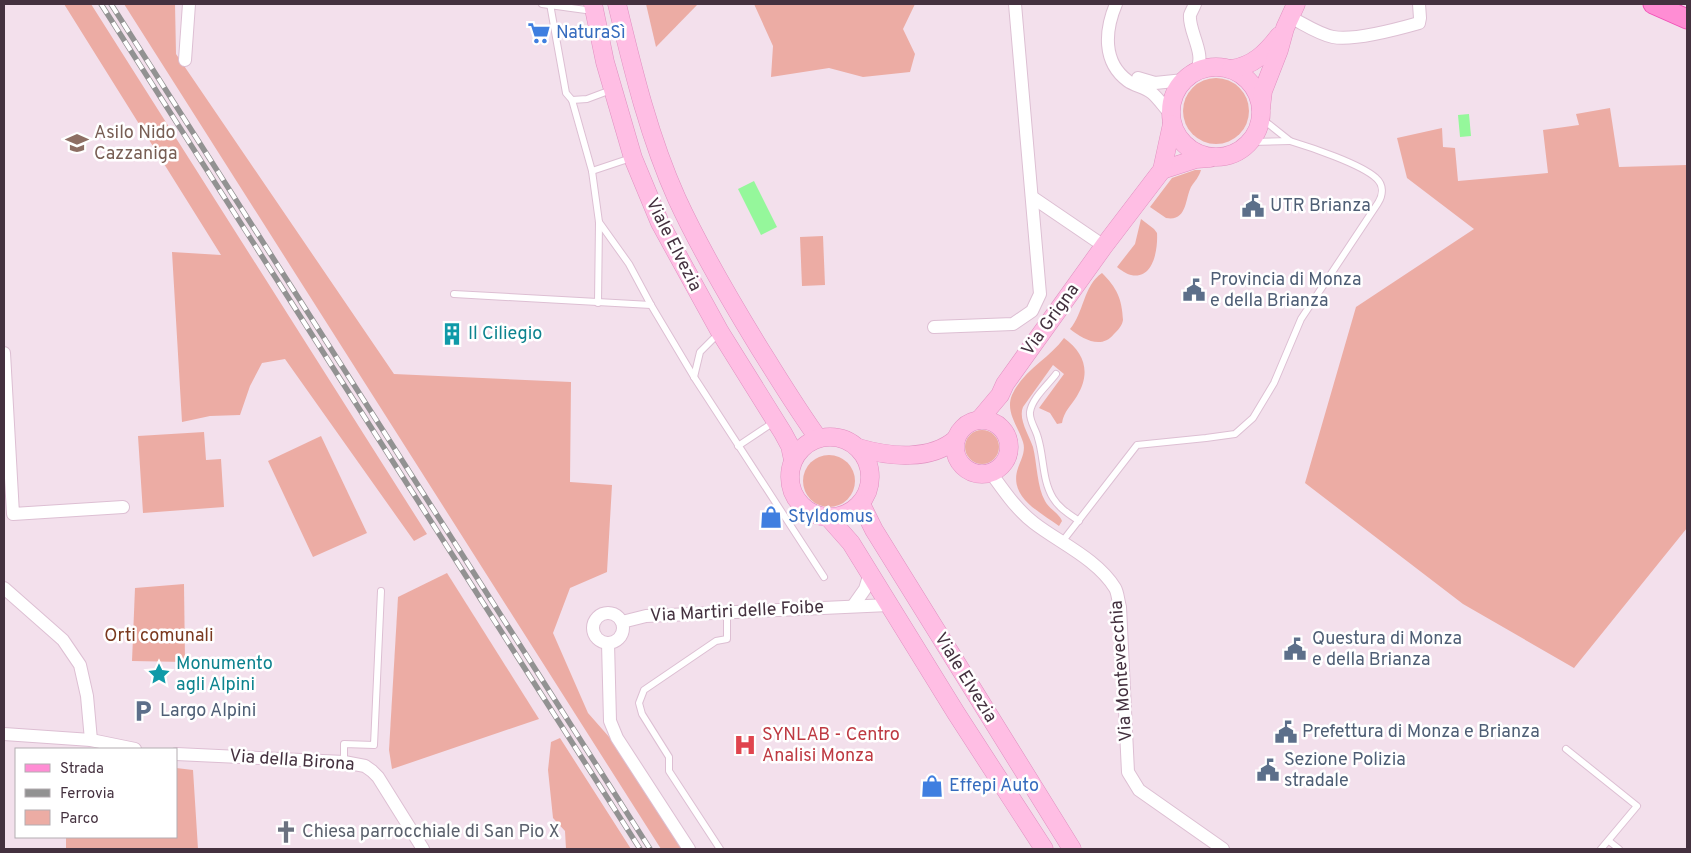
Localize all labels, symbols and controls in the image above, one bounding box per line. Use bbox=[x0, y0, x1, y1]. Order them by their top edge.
supermarket icon: NaturaSì bbox=[526, 20, 552, 46]
place label: NaturaSì bbox=[556, 22, 625, 45]
place label: Asilo Nido Cazzaniga bbox=[94, 122, 177, 166]
school or university icon: Asilo Nido Cazzaniga bbox=[64, 130, 90, 156]
public building icon: UTR Brianza bbox=[1240, 193, 1266, 219]
street label: Viale Elvezia bbox=[640, 194, 706, 296]
place label: UTR Brianza bbox=[1270, 195, 1371, 218]
place label: Provincia di Monza e della Brianza bbox=[1210, 269, 1361, 313]
public building icon: Provincia di Monza e della Brianza bbox=[1181, 277, 1207, 303]
street label: Via Grigna bbox=[1017, 279, 1085, 361]
building icon: Il Ciliegio bbox=[439, 321, 465, 347]
place label: Il Ciliegio bbox=[468, 323, 542, 346]
shop icon: Styldomus bbox=[758, 504, 784, 530]
place label: Styldomus bbox=[788, 506, 873, 529]
street label: Via Martiri delle Foibe bbox=[649, 596, 825, 628]
street label: Via Montevecchia bbox=[1106, 600, 1138, 742]
park label: Orti comunali bbox=[104, 625, 214, 648]
place label: Questura di Monza e della Brianza bbox=[1312, 628, 1462, 672]
street label: Viale Elvezia bbox=[928, 629, 1002, 727]
public building icon: Questura di Monza e della Brianza bbox=[1282, 636, 1308, 662]
place label: Monumento agli Alpini bbox=[176, 653, 273, 697]
place icon: Monumento agli Alpini bbox=[146, 661, 172, 687]
parking icon: Largo Alpini bbox=[130, 698, 156, 724]
place label: Largo Alpini bbox=[160, 700, 256, 723]
public building icon: Prefettura di Monza e Brianza bbox=[1273, 719, 1299, 745]
place label: Prefettura di Monza e Brianza bbox=[1302, 721, 1540, 744]
place label: SYNLAB - Centro Analisi Monza bbox=[762, 724, 900, 768]
hospital icon: SYNLAB - Centro Analisi Monza bbox=[732, 732, 758, 758]
street label: Via della Birona bbox=[229, 745, 355, 777]
legend bbox=[15, 748, 178, 838]
place label: Sezione Polizia stradale bbox=[1284, 749, 1406, 793]
public building icon: Sezione Polizia stradale bbox=[1255, 757, 1281, 783]
text: Strada bbox=[60, 760, 104, 779]
shop icon: Effepi Auto bbox=[919, 773, 945, 799]
place label: Effepi Auto bbox=[949, 775, 1039, 798]
text: Ferrovia bbox=[60, 785, 114, 804]
text: Parco bbox=[60, 810, 99, 829]
church icon: Chiesa parrocchiale di San Pio X bbox=[273, 819, 299, 845]
place label: Chiesa parrocchiale di San Pio X bbox=[302, 821, 560, 844]

